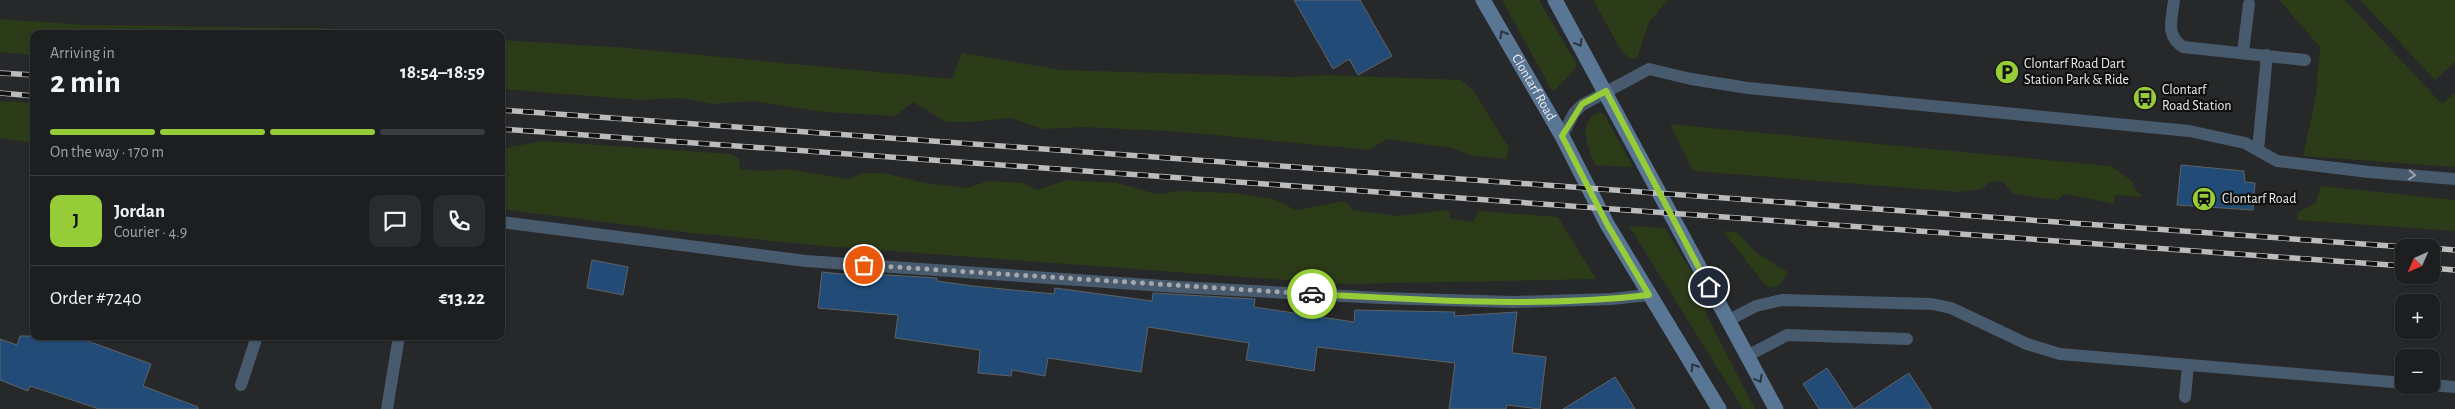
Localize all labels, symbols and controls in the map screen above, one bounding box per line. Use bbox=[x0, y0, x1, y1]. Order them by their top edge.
one-way arrow bbox=[1499, 30, 1509, 39]
one-way arrow bbox=[1573, 37, 1583, 46]
text: Arriving in bbox=[50, 45, 115, 61]
street label: Clontarf Road bbox=[1509, 52, 1558, 123]
place label: Clontarf Road Dart Station Park & Ride bbox=[2024, 57, 2129, 87]
parking icon: Clontarf Road Dart Station Park & Ride bbox=[1994, 59, 2020, 85]
text: 18:54–18:59 bbox=[400, 63, 485, 82]
text: 2 min bbox=[50, 66, 121, 98]
place label: Clontarf Road Station bbox=[2162, 83, 2232, 113]
bus stop icon: Clontarf Road Station bbox=[2132, 85, 2158, 111]
text: On the way · 170 m bbox=[50, 144, 164, 160]
one-way arrow bbox=[2408, 170, 2416, 181]
station icon: Clontarf Road bbox=[2191, 186, 2217, 212]
place label: Clontarf Road bbox=[2222, 192, 2296, 206]
button: chat bbox=[369, 195, 421, 247]
button: phone bbox=[433, 195, 485, 247]
text: Jordan bbox=[114, 202, 165, 221]
text: J bbox=[73, 211, 79, 230]
text: Courier · 4.9 bbox=[114, 224, 187, 240]
north arrow bbox=[2395, 239, 2440, 284]
map controls bbox=[2395, 239, 2440, 394]
pin bbox=[843, 244, 885, 286]
icon: bag bbox=[850, 251, 878, 279]
pin bbox=[1688, 266, 1730, 308]
courier bbox=[1287, 269, 1337, 319]
icon: home bbox=[1695, 273, 1723, 301]
icon: car bbox=[1298, 280, 1326, 308]
text: Order #7240 bbox=[50, 289, 142, 308]
text: €13.22 bbox=[439, 289, 485, 308]
button: + bbox=[2395, 294, 2440, 339]
button: − bbox=[2395, 349, 2440, 394]
one-way arrow bbox=[1690, 364, 1700, 373]
one-way arrow bbox=[1753, 373, 1763, 382]

